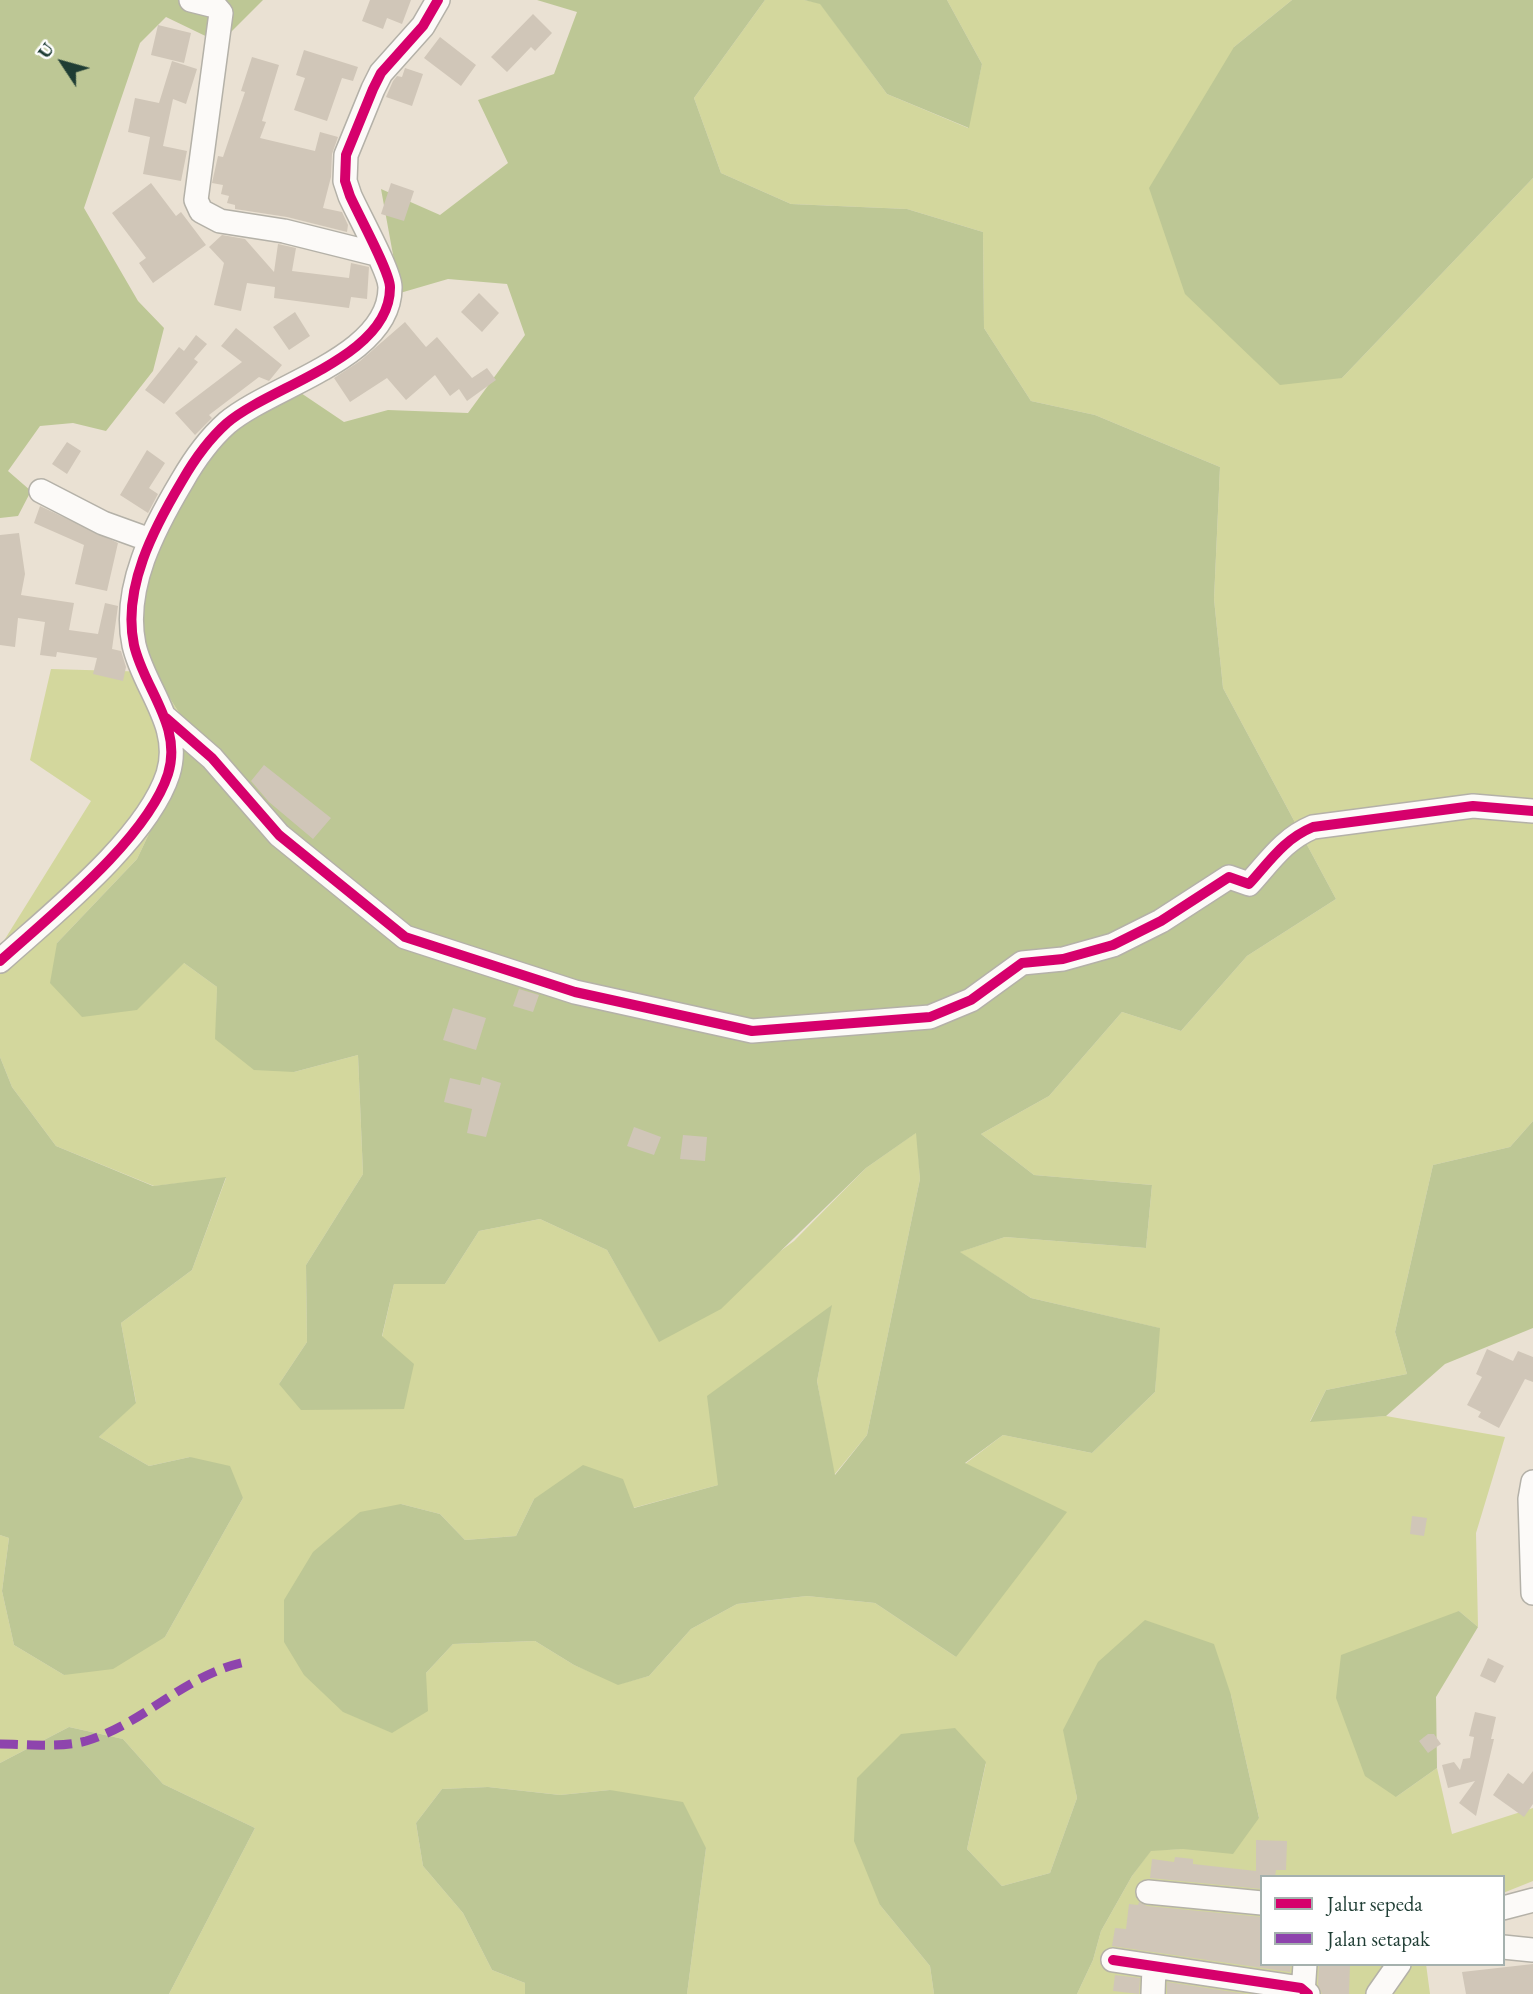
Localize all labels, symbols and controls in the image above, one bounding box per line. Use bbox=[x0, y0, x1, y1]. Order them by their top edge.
north arrow bbox=[28, 28, 98, 98]
text: U bbox=[31, 37, 60, 63]
legend bbox=[1260, 1875, 1505, 1966]
text: Jalur sepeda bbox=[1327, 1890, 1423, 1917]
text: Jalan setapak bbox=[1327, 1925, 1430, 1952]

